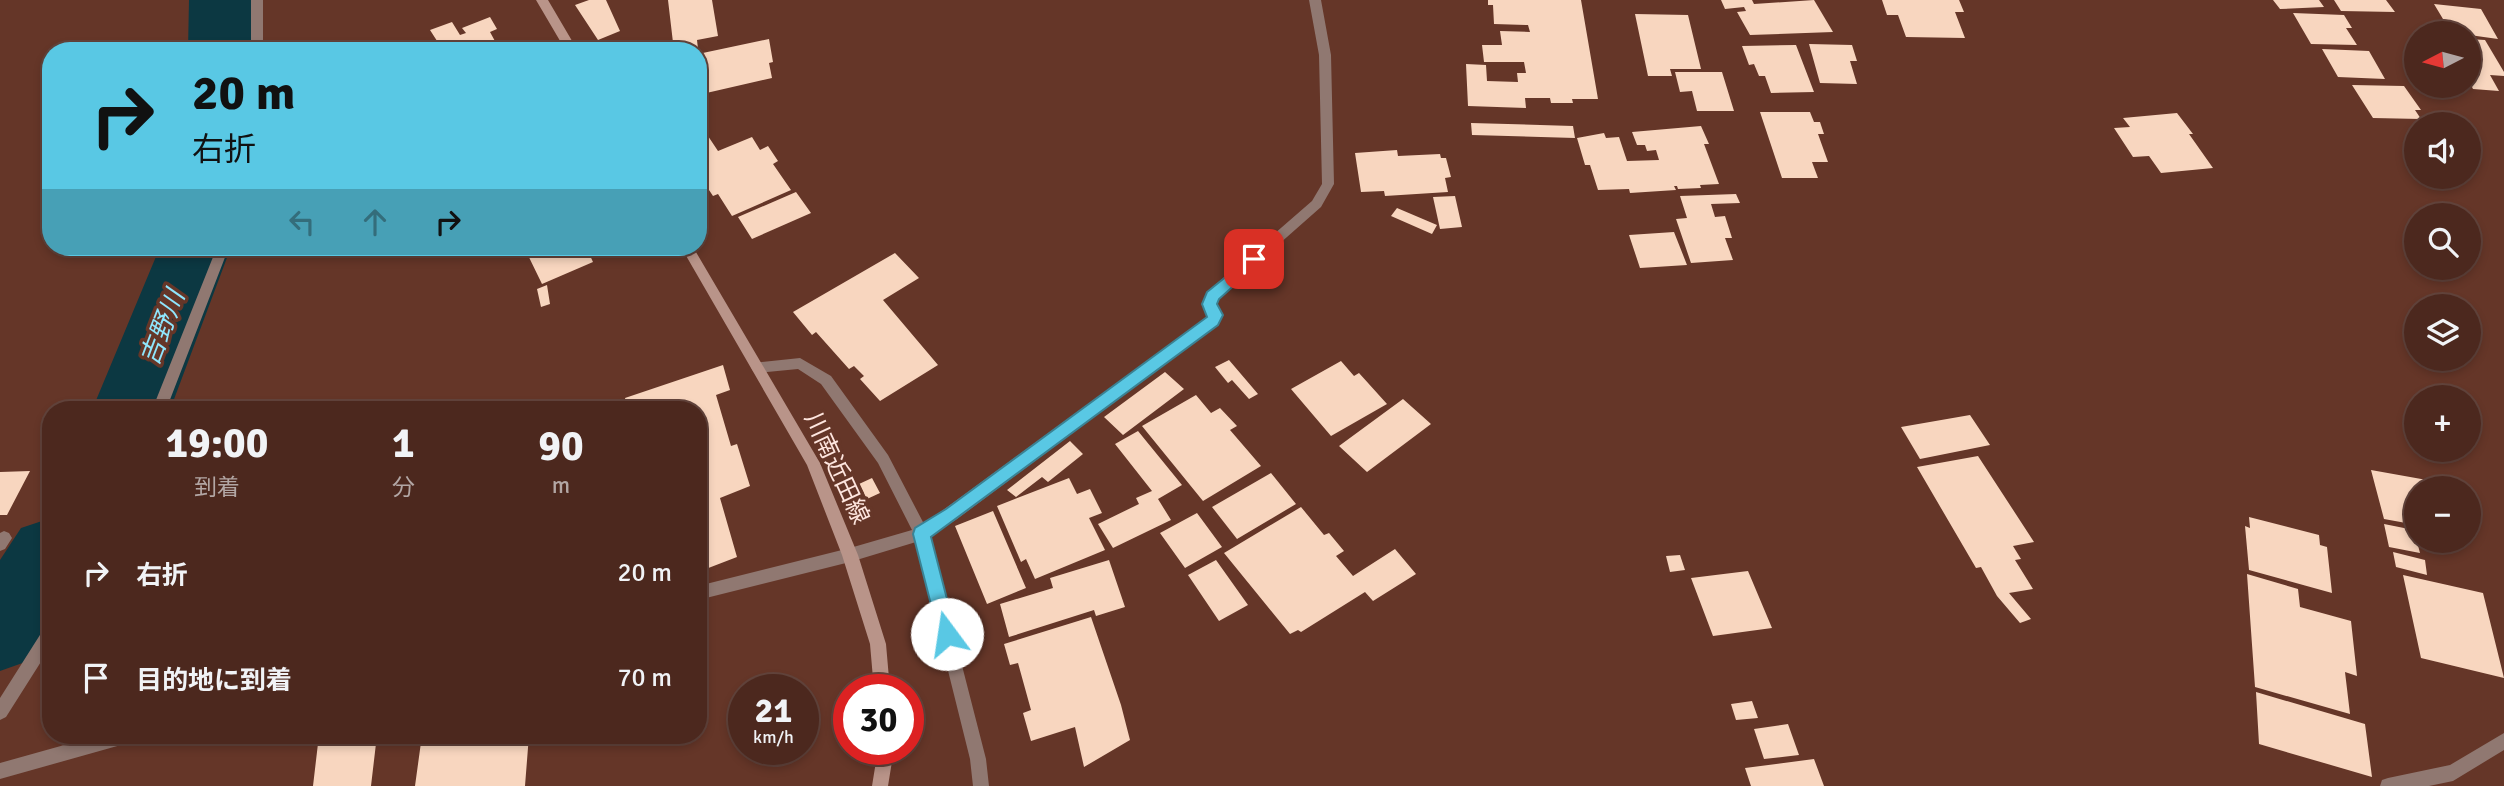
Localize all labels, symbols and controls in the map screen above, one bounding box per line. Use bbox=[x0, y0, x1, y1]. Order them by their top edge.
north arrow bbox=[2404, 21, 2482, 98]
map controls bbox=[2404, 21, 2481, 553]
text: 20 m bbox=[192, 63, 295, 123]
icon: right bbox=[77, 70, 168, 161]
button: sound bbox=[2404, 112, 2481, 189]
text: 右折 bbox=[192, 130, 256, 169]
icon: left bbox=[283, 203, 321, 241]
icon: ahead bbox=[356, 203, 394, 241]
icon: right bbox=[429, 203, 467, 241]
button: search bbox=[2404, 203, 2481, 280]
pin bbox=[1224, 229, 1284, 289]
icon: arrive bbox=[1235, 240, 1273, 278]
water label: 吉野川 bbox=[134, 283, 193, 370]
button: layers bbox=[2404, 294, 2481, 371]
button: + bbox=[2404, 385, 2481, 462]
street label: 川南近田線 bbox=[798, 407, 876, 529]
text: 19:00 bbox=[165, 418, 268, 469]
text: 1 bbox=[392, 418, 415, 469]
text: 90 bbox=[538, 421, 584, 472]
text: m bbox=[552, 471, 570, 500]
text: 到着 bbox=[194, 473, 240, 502]
text: 分 bbox=[392, 473, 415, 502]
button: − bbox=[2404, 476, 2481, 553]
icon: right bbox=[77, 554, 115, 592]
text: 20 m bbox=[617, 557, 672, 589]
text: 右折 bbox=[136, 560, 188, 592]
position arrow bbox=[910, 597, 984, 671]
icon: arrive bbox=[77, 659, 115, 697]
text: 70 m bbox=[617, 662, 672, 694]
text: 目的地に到着 bbox=[136, 665, 292, 697]
speed limit sign: 30 bbox=[833, 674, 924, 765]
text: 21 bbox=[755, 689, 792, 732]
text: km/h bbox=[753, 726, 794, 748]

